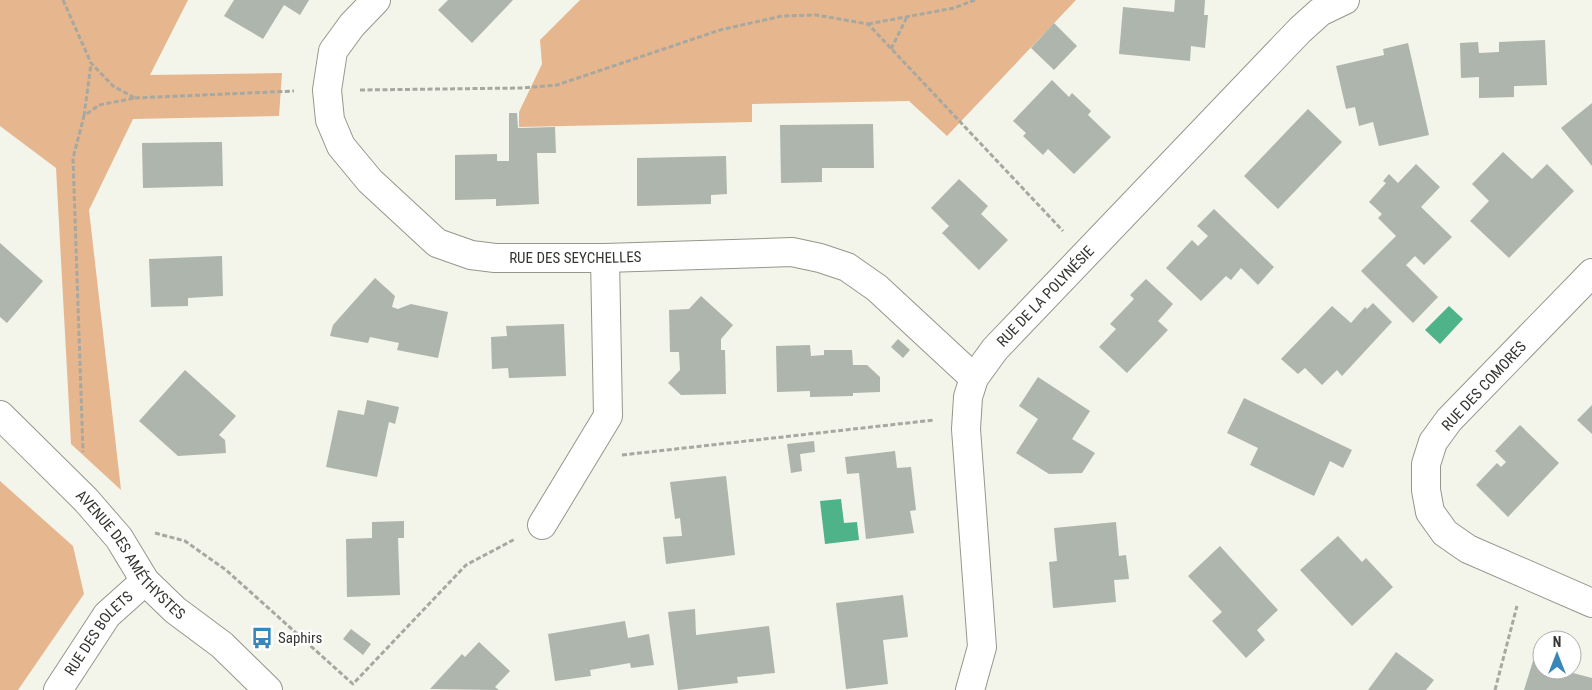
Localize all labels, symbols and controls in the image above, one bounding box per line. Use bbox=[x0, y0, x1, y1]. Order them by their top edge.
street label: RUE DE LA POLYNÉSIE bbox=[993, 242, 1098, 350]
street label: RUE DES SEYCHELLES bbox=[509, 248, 642, 267]
street label: RUE DES COMORES bbox=[1438, 337, 1530, 434]
street label: AVENUE DES AMÉTHYSTES bbox=[72, 486, 189, 623]
street label: RUE DES BOLETS bbox=[61, 587, 137, 679]
bus stop icon: Saphirs bbox=[249, 625, 275, 651]
place label: Saphirs bbox=[278, 629, 323, 647]
north arrow bbox=[1532, 630, 1582, 680]
text: N bbox=[1553, 634, 1561, 650]

